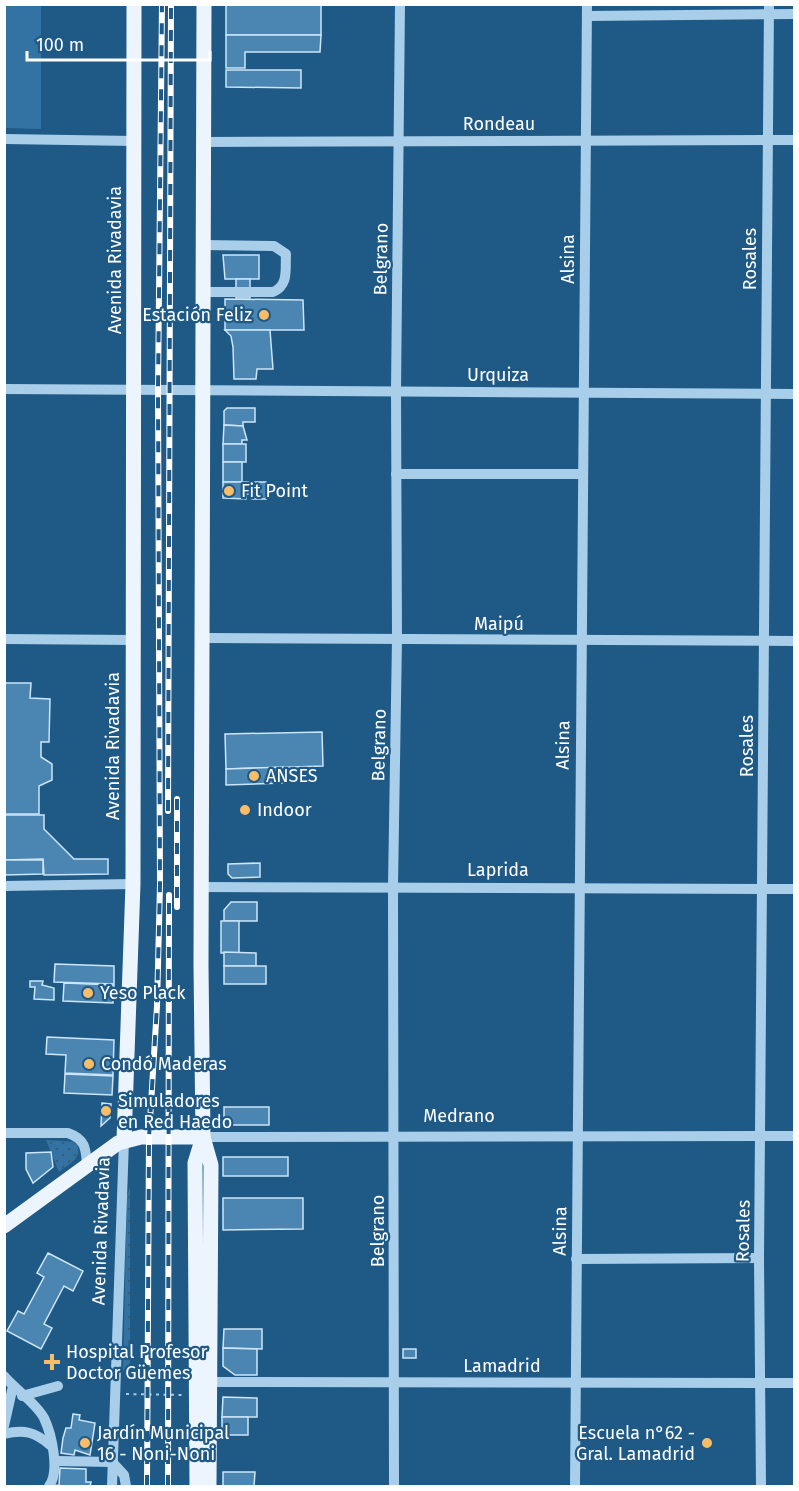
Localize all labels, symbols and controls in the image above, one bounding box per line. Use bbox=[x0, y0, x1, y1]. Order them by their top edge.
scale bar bbox=[27, 24, 210, 62]
text: 100 m bbox=[36, 34, 84, 56]
street label: Rondeau bbox=[463, 113, 535, 135]
street label: Avenida Rivadavia bbox=[104, 186, 126, 334]
street label: Belgrano bbox=[369, 223, 393, 295]
street label: Rosales bbox=[739, 228, 761, 290]
street label: Alsina bbox=[557, 234, 579, 284]
place label: Estación Feliz bbox=[142, 304, 252, 326]
marker: Estación Feliz bbox=[257, 308, 271, 322]
street label: Urquiza bbox=[467, 364, 529, 386]
place label: Fit Point bbox=[241, 480, 309, 502]
marker: Fit Point bbox=[222, 484, 236, 498]
street label: Maipú bbox=[474, 613, 524, 635]
street label: Avenida Rivadavia bbox=[102, 672, 124, 820]
street label: Belgrano bbox=[367, 709, 391, 781]
street label: Rosales bbox=[736, 715, 758, 777]
street label: Alsina bbox=[552, 720, 574, 770]
place label: ANSES bbox=[266, 765, 318, 787]
marker: ANSES bbox=[247, 769, 261, 783]
place label: Indoor bbox=[257, 799, 312, 821]
marker: Indoor bbox=[238, 803, 252, 817]
street label: Laprida bbox=[467, 859, 529, 881]
place label: Yeso Plack bbox=[100, 982, 186, 1004]
marker: Yeso Plack bbox=[81, 986, 95, 1000]
place label: Condó Maderas bbox=[101, 1053, 227, 1075]
marker: Condó Maderas bbox=[82, 1057, 96, 1071]
place label: Simuladores en Red Haedo bbox=[118, 1090, 232, 1133]
marker: Simuladores en Red Haedo bbox=[99, 1104, 113, 1118]
street label: Medrano bbox=[423, 1105, 495, 1127]
street label: Avenida Rivadavia bbox=[87, 1157, 115, 1305]
street label: Belgrano bbox=[367, 1195, 389, 1267]
street label: Rosales bbox=[731, 1200, 755, 1262]
street label: Alsina bbox=[549, 1206, 571, 1256]
place label: Hospital Profesor Doctor Güemes bbox=[66, 1341, 208, 1384]
marker: Hospital Profesor Doctor Güemes bbox=[43, 1353, 61, 1371]
street label: Lamadrid bbox=[463, 1355, 541, 1377]
place label: Jardín Municipal 16 - Noni-Noni bbox=[97, 1422, 229, 1465]
place label: Escuela n°62 - Gral. Lamadrid bbox=[576, 1422, 695, 1465]
marker: Jardín Municipal 16 - Noni-Noni bbox=[78, 1436, 92, 1450]
marker: Escuela n°62 - Gral. Lamadrid bbox=[700, 1436, 714, 1450]

